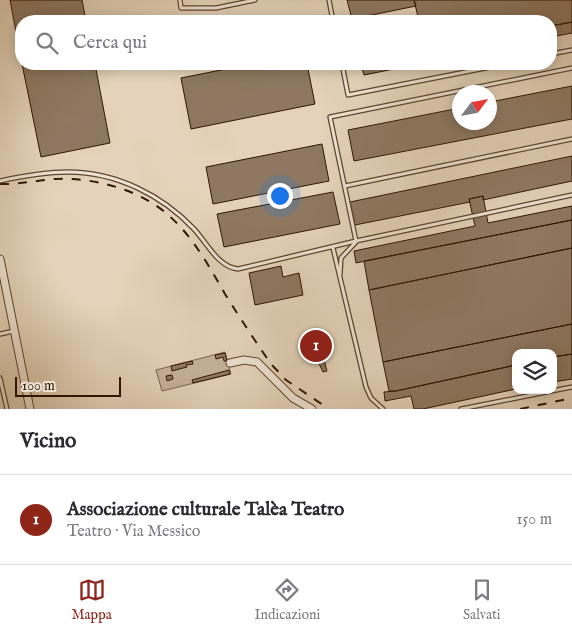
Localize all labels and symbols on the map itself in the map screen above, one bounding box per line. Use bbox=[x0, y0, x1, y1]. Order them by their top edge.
north arrow bbox=[452, 85, 497, 130]
your location bbox=[267, 183, 293, 209]
pin: 1 bbox=[300, 327, 332, 365]
scale bar bbox=[15, 374, 121, 397]

